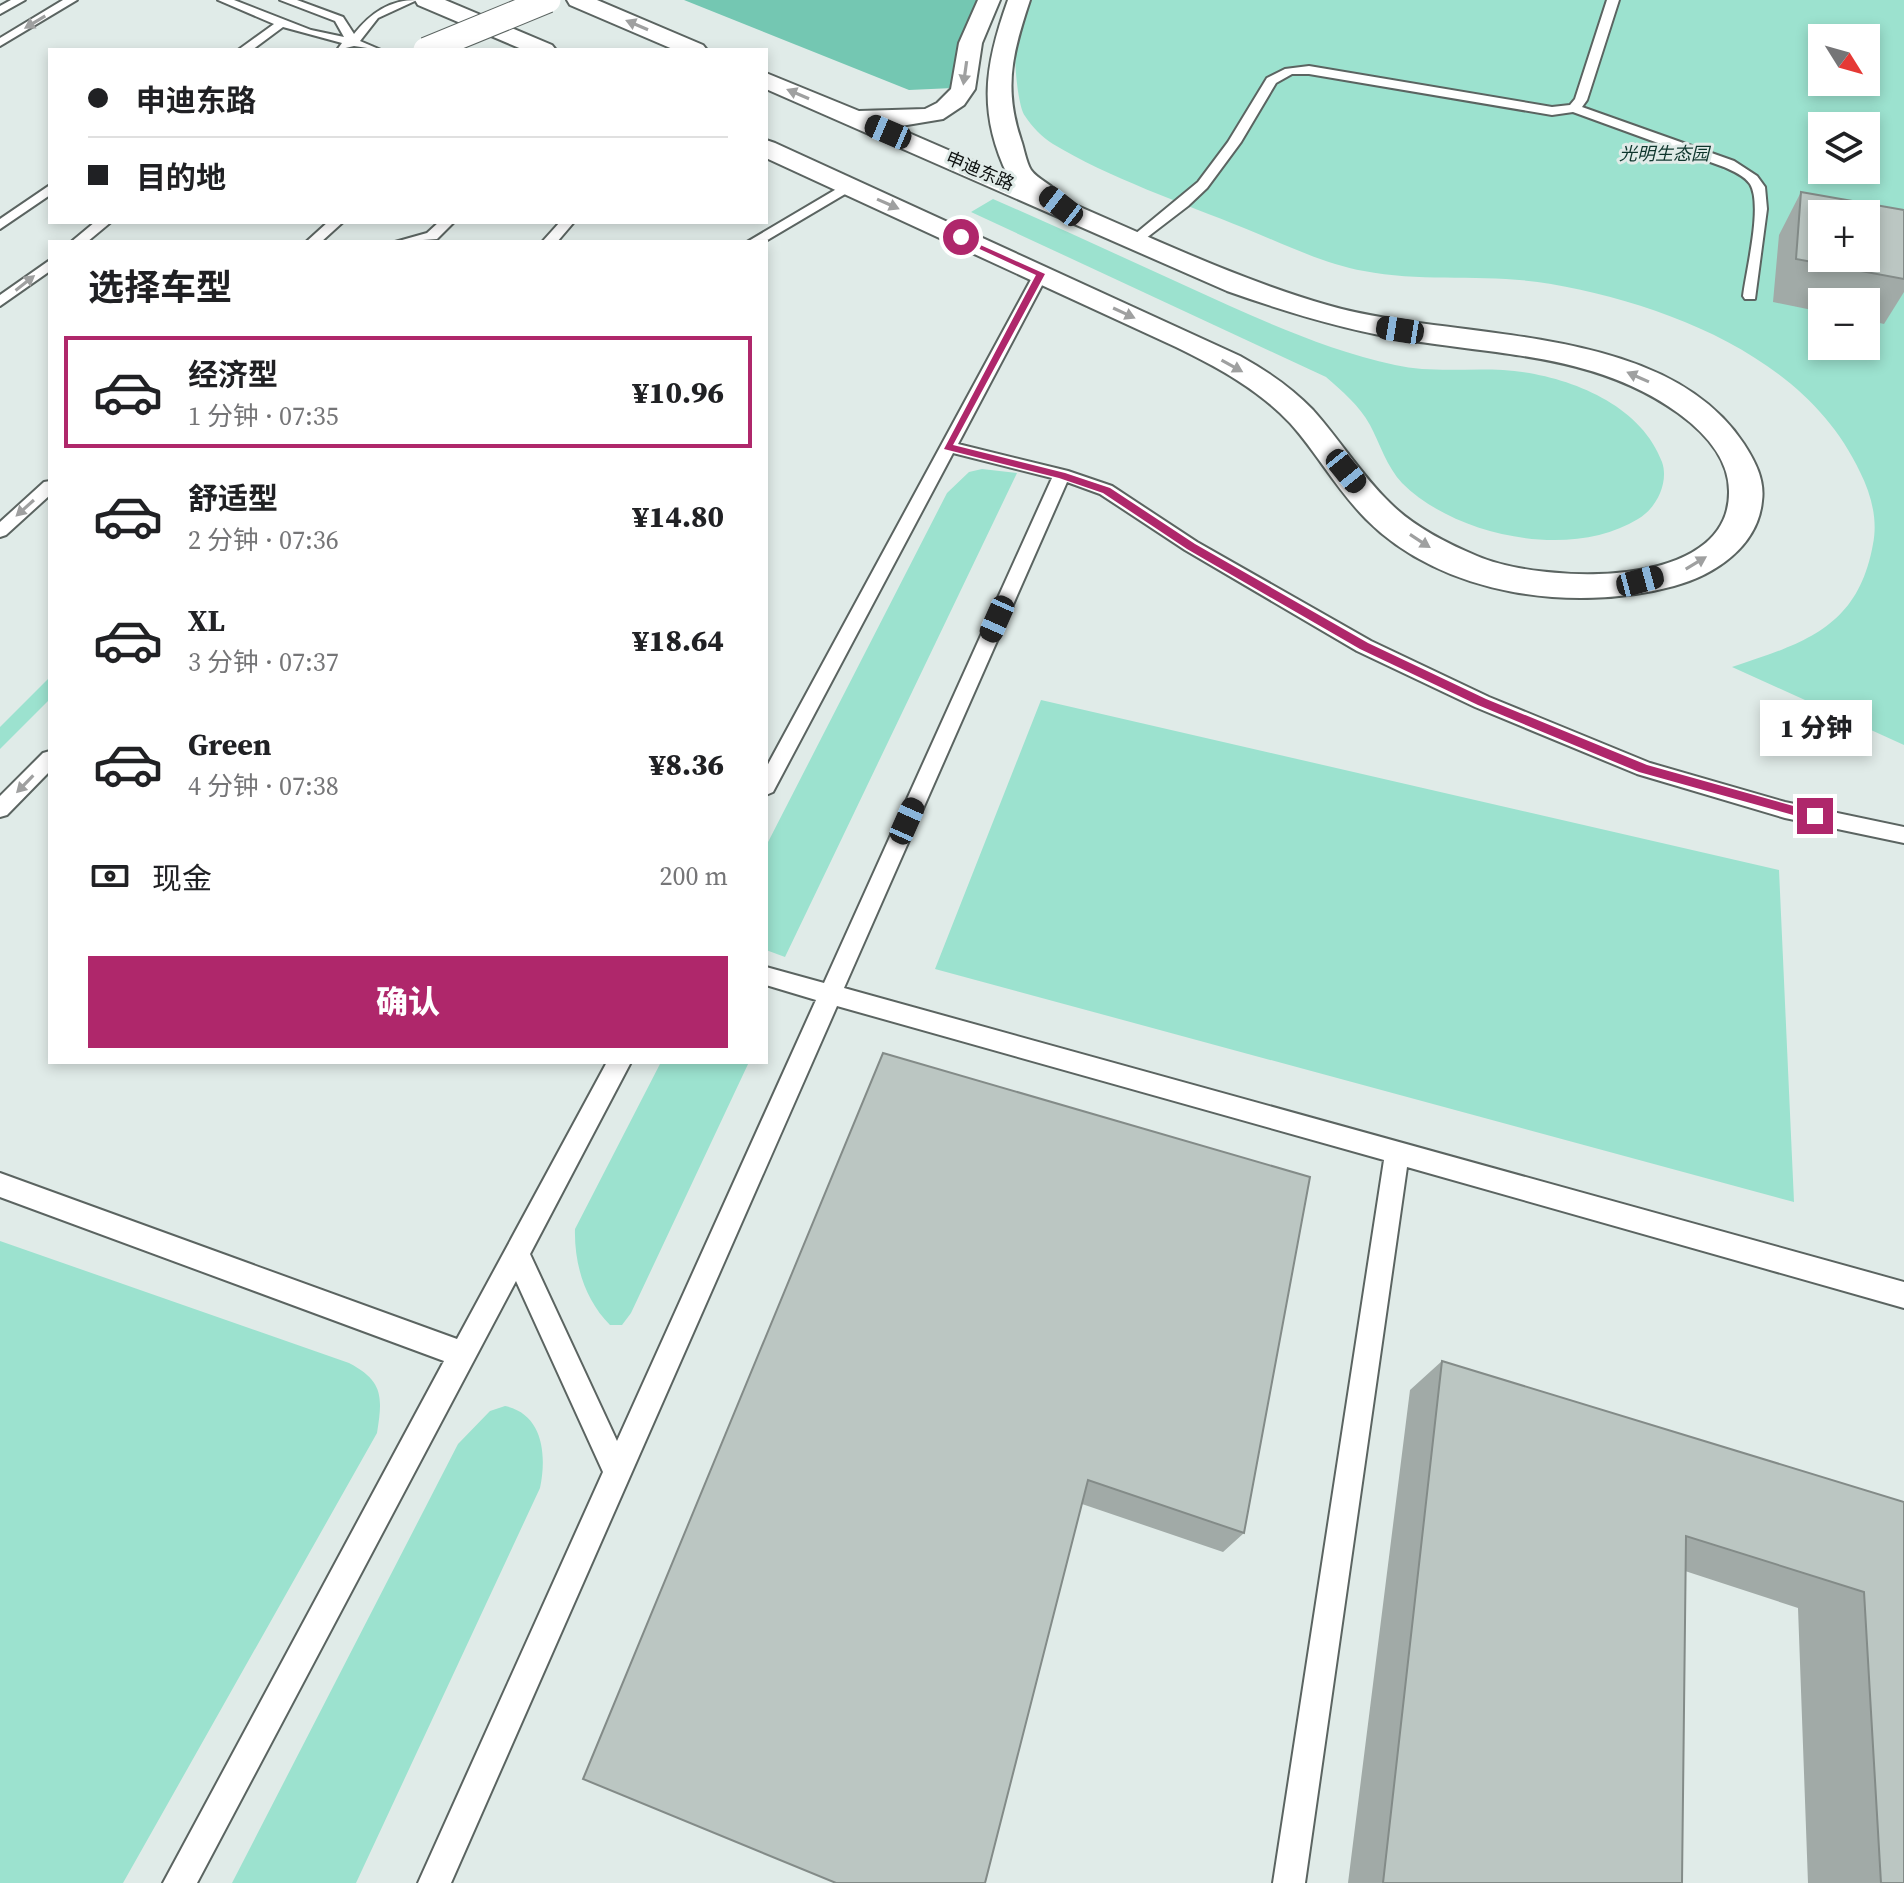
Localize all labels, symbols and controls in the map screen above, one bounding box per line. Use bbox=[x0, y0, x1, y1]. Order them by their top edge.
one-way arrow bbox=[24, 14, 46, 28]
one-way arrow bbox=[625, 18, 649, 31]
north arrow bbox=[1808, 24, 1880, 96]
map controls bbox=[1808, 24, 1880, 360]
one-way arrow bbox=[958, 61, 971, 86]
text: 申迪东路 bbox=[136, 80, 256, 121]
one-way arrow bbox=[786, 87, 810, 100]
car bbox=[861, 112, 915, 152]
button: layers bbox=[1808, 112, 1880, 184]
park label: 光明生态园 bbox=[1619, 141, 1712, 166]
street label: 申迪东路 bbox=[942, 145, 1018, 196]
text: 目的地 bbox=[136, 157, 226, 198]
car bbox=[1035, 182, 1087, 230]
one-way arrow bbox=[876, 197, 900, 211]
button: + bbox=[1808, 200, 1880, 272]
route start bbox=[943, 219, 979, 255]
text: 选择车型 bbox=[88, 263, 232, 312]
one-way arrow bbox=[15, 275, 35, 292]
button: − bbox=[1808, 288, 1880, 360]
one-way arrow bbox=[1112, 306, 1135, 320]
car bbox=[1374, 314, 1426, 346]
text: 经济型 bbox=[188, 354, 278, 395]
icon: car bbox=[92, 356, 164, 428]
one-way arrow bbox=[1221, 359, 1243, 373]
one-way arrow bbox=[1626, 370, 1650, 383]
text: ¥10.96 bbox=[632, 372, 724, 413]
text: 1 分钟 · 07:35 bbox=[188, 398, 339, 434]
car bbox=[1322, 445, 1370, 497]
text: 舒适型 bbox=[188, 478, 278, 519]
icon: car bbox=[92, 480, 164, 552]
text: ¥14.80 bbox=[632, 496, 724, 537]
one-way arrow bbox=[16, 499, 35, 517]
text: 2 分钟 · 07:36 bbox=[188, 522, 339, 558]
one-way arrow bbox=[1409, 534, 1431, 548]
one-way arrow bbox=[1685, 556, 1707, 570]
car bbox=[1614, 563, 1666, 599]
car bbox=[976, 592, 1018, 646]
text: XL bbox=[188, 600, 225, 641]
icon: car bbox=[92, 604, 164, 676]
text: ¥18.64 bbox=[632, 620, 724, 661]
text: 3 分钟 · 07:37 bbox=[188, 644, 339, 680]
callout: 1 分钟 bbox=[1759, 700, 1871, 756]
text: 1 分钟 bbox=[1780, 710, 1852, 746]
text: Green bbox=[188, 724, 271, 765]
icon: car bbox=[92, 728, 164, 800]
text: ¥8.36 bbox=[649, 744, 724, 785]
text: 4 分钟 · 07:38 bbox=[188, 768, 339, 804]
one-way arrow bbox=[16, 774, 35, 793]
car bbox=[886, 794, 928, 848]
route end bbox=[1797, 798, 1833, 834]
icon: cash bbox=[88, 854, 132, 898]
text: 现金 bbox=[152, 858, 212, 899]
text: 200 m bbox=[660, 858, 728, 894]
button: 确认 bbox=[88, 956, 728, 1048]

